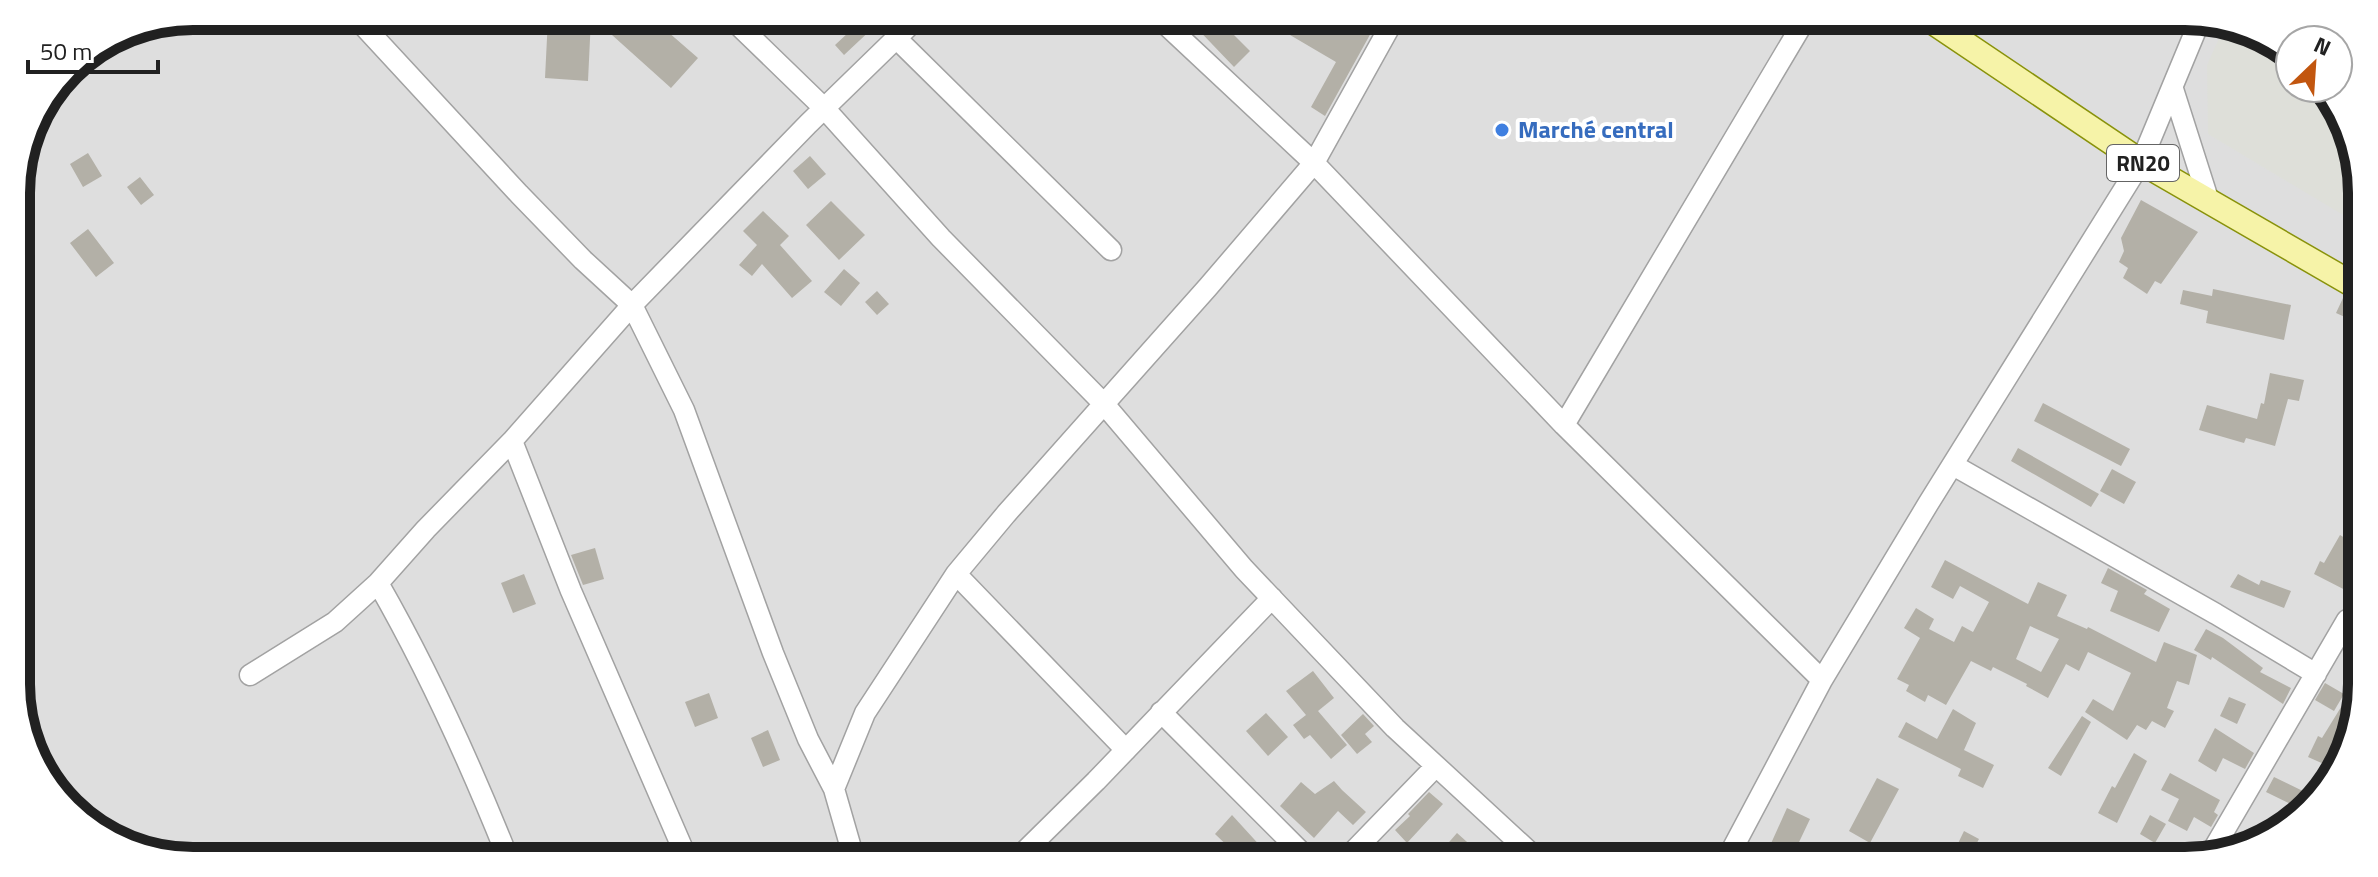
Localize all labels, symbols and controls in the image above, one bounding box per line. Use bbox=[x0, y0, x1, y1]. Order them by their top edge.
scale bar bbox=[28, 24, 158, 74]
north arrow bbox=[2274, 24, 2354, 104]
text: N bbox=[2308, 27, 2337, 65]
text: 50 m bbox=[40, 33, 92, 69]
place label: Marché central bbox=[1518, 111, 1674, 147]
marker: Marché central bbox=[1493, 121, 1511, 139]
road number: RN20 bbox=[2107, 145, 2179, 181]

